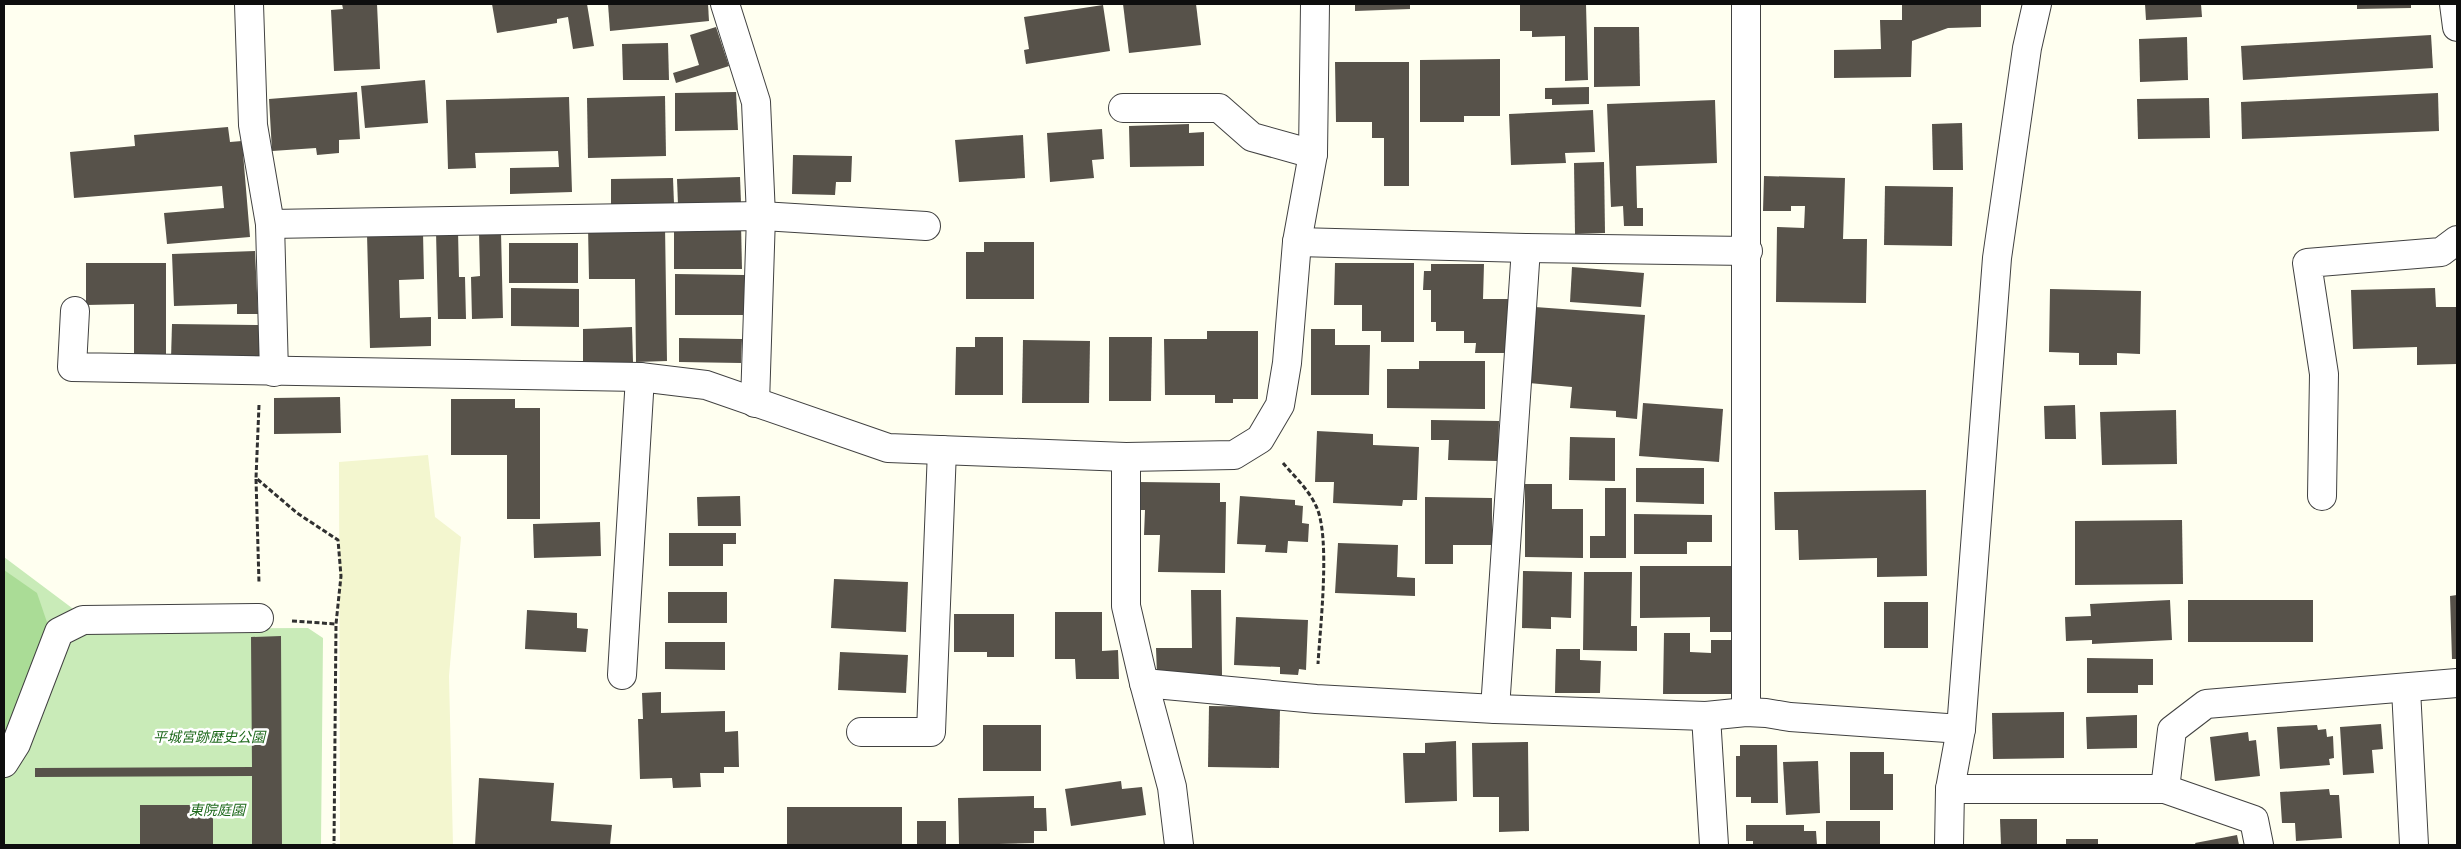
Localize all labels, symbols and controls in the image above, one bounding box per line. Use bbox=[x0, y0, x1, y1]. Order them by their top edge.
park label: 平城宮跡歴史公園 bbox=[153, 728, 267, 746]
park label: 東院庭園 bbox=[189, 801, 247, 819]

